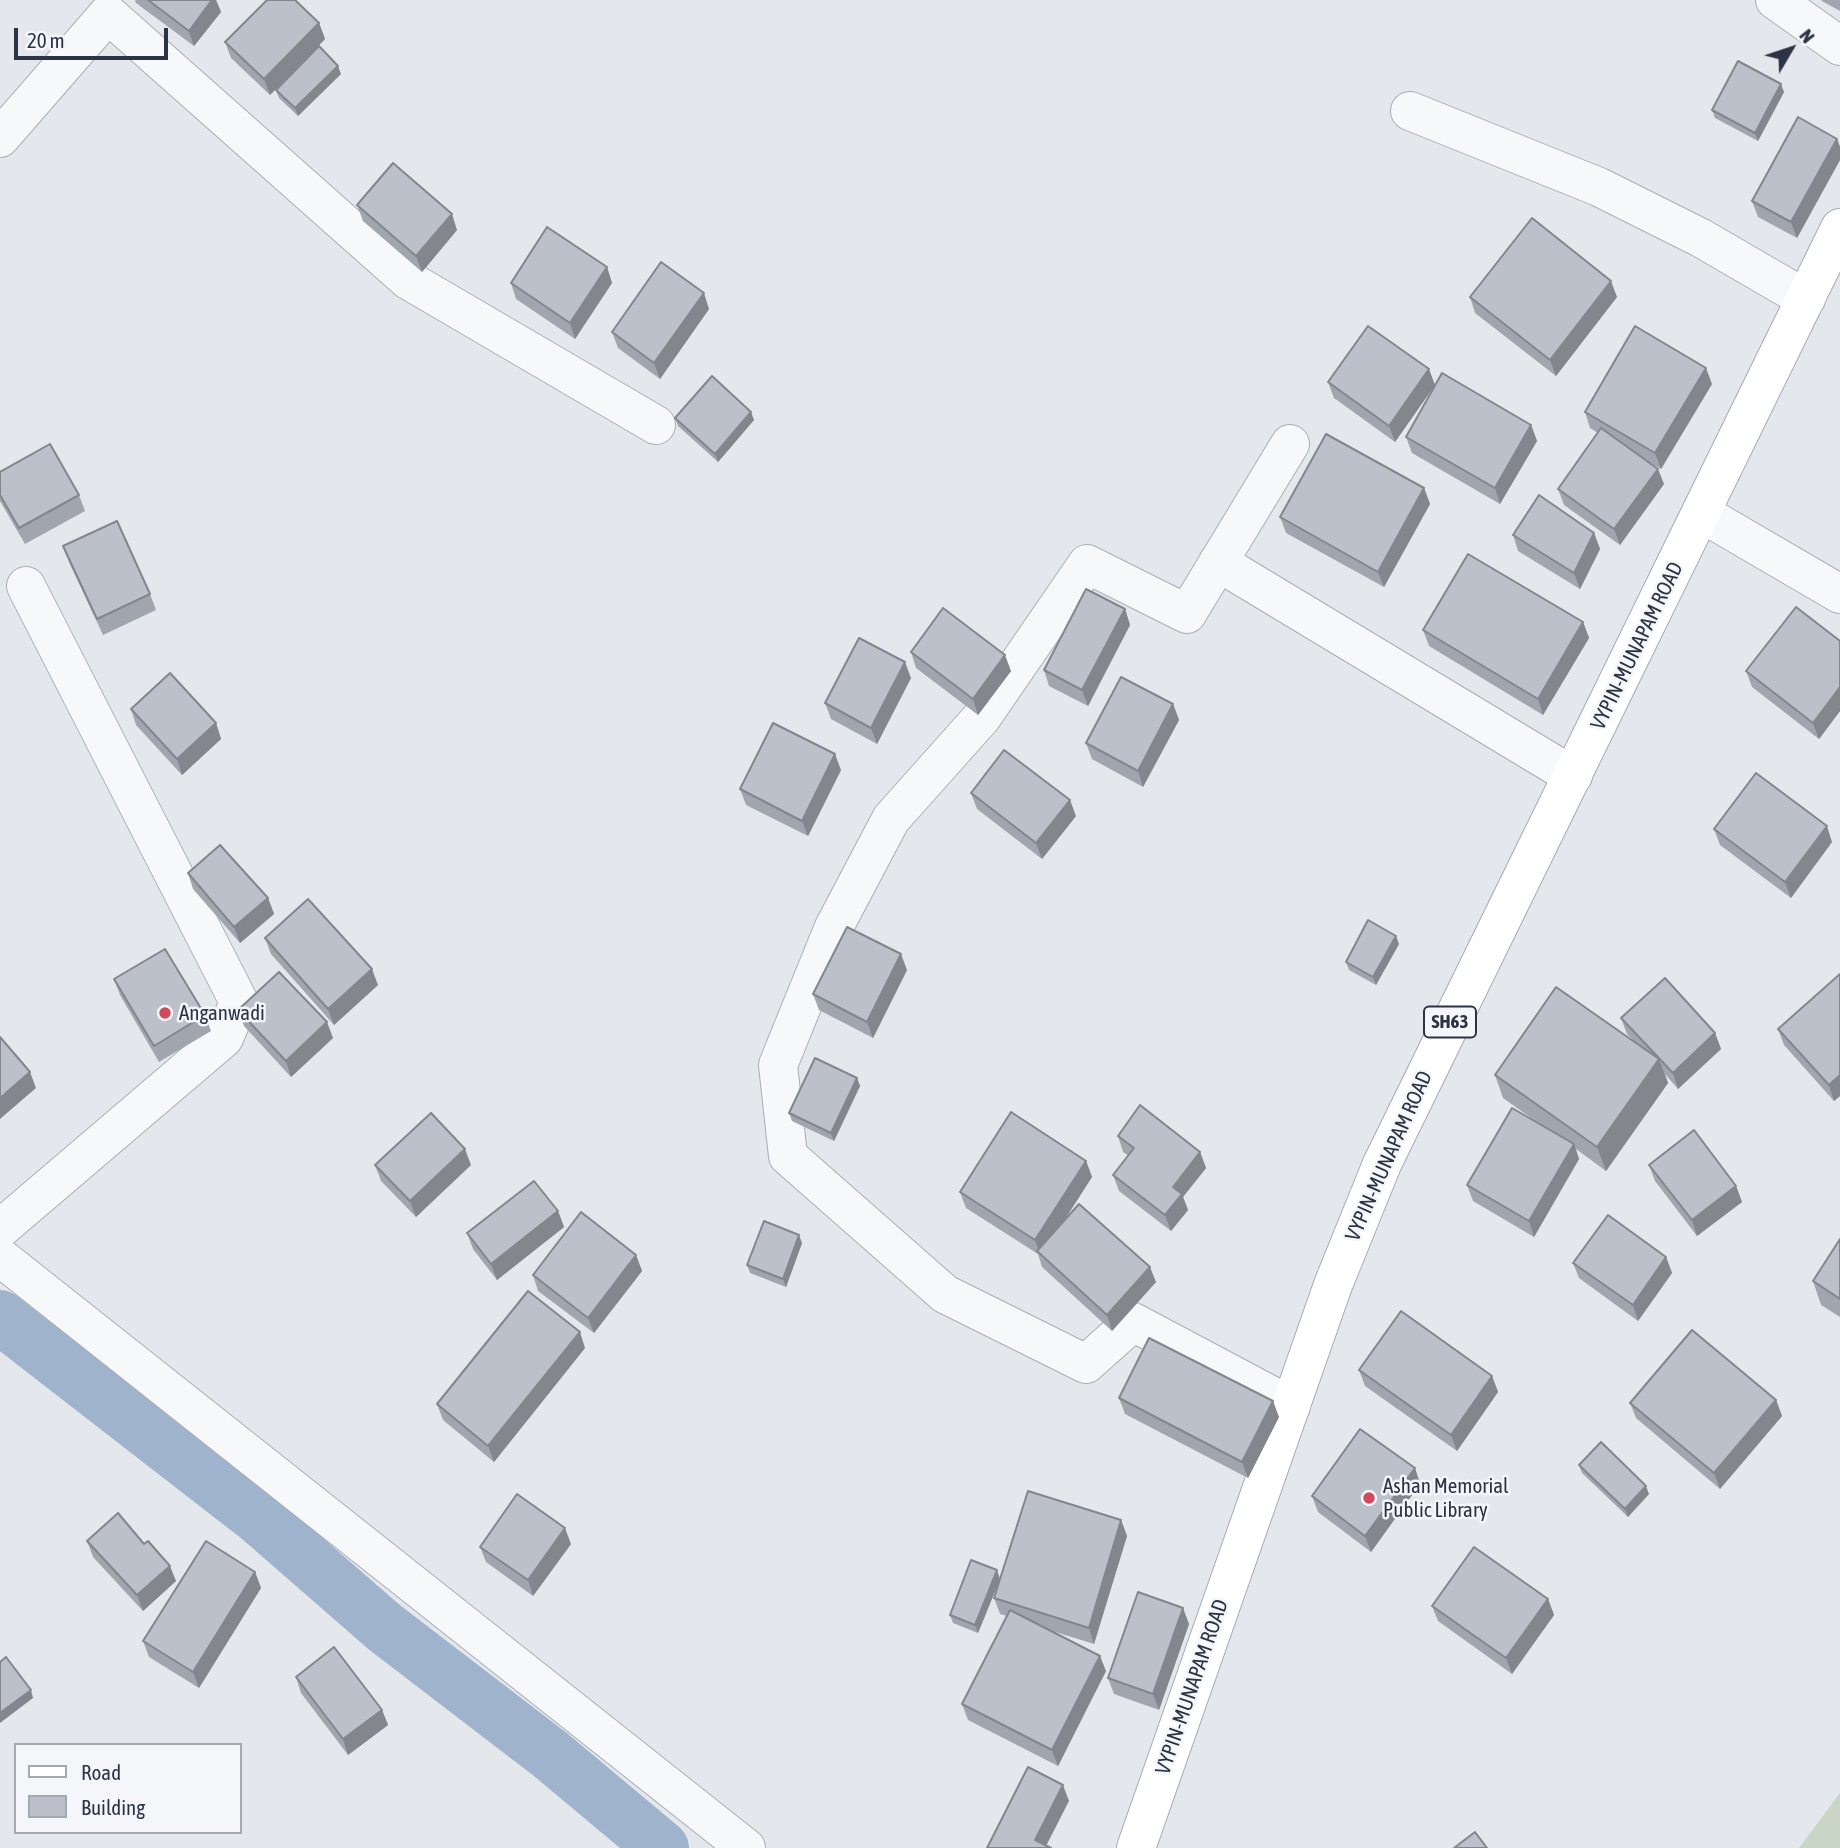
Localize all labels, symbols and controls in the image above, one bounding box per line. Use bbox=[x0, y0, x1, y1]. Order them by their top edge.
scale bar bbox=[18, 14, 172, 58]
north arrow bbox=[1756, 14, 1826, 84]
text: N bbox=[1795, 25, 1819, 47]
text: 20 m bbox=[27, 28, 65, 52]
street label: VYPIN-MUNAPAM ROAD bbox=[1585, 558, 1689, 734]
place label: Anganwadi bbox=[179, 1000, 265, 1026]
marker: Anganwadi bbox=[157, 1005, 173, 1021]
road number: SH63 bbox=[1424, 1006, 1476, 1038]
street label: VYPIN-MUNAPAM ROAD bbox=[1340, 1067, 1438, 1245]
place label: Ashan Memorial Public Library bbox=[1383, 1473, 1509, 1523]
marker: Ashan Memorial Public Library bbox=[1361, 1490, 1377, 1506]
street label: VYPIN-MUNAPAM ROAD bbox=[1150, 1596, 1234, 1778]
legend bbox=[14, 1743, 242, 1834]
text: Road bbox=[81, 1760, 121, 1784]
text: Building bbox=[81, 1795, 145, 1819]

